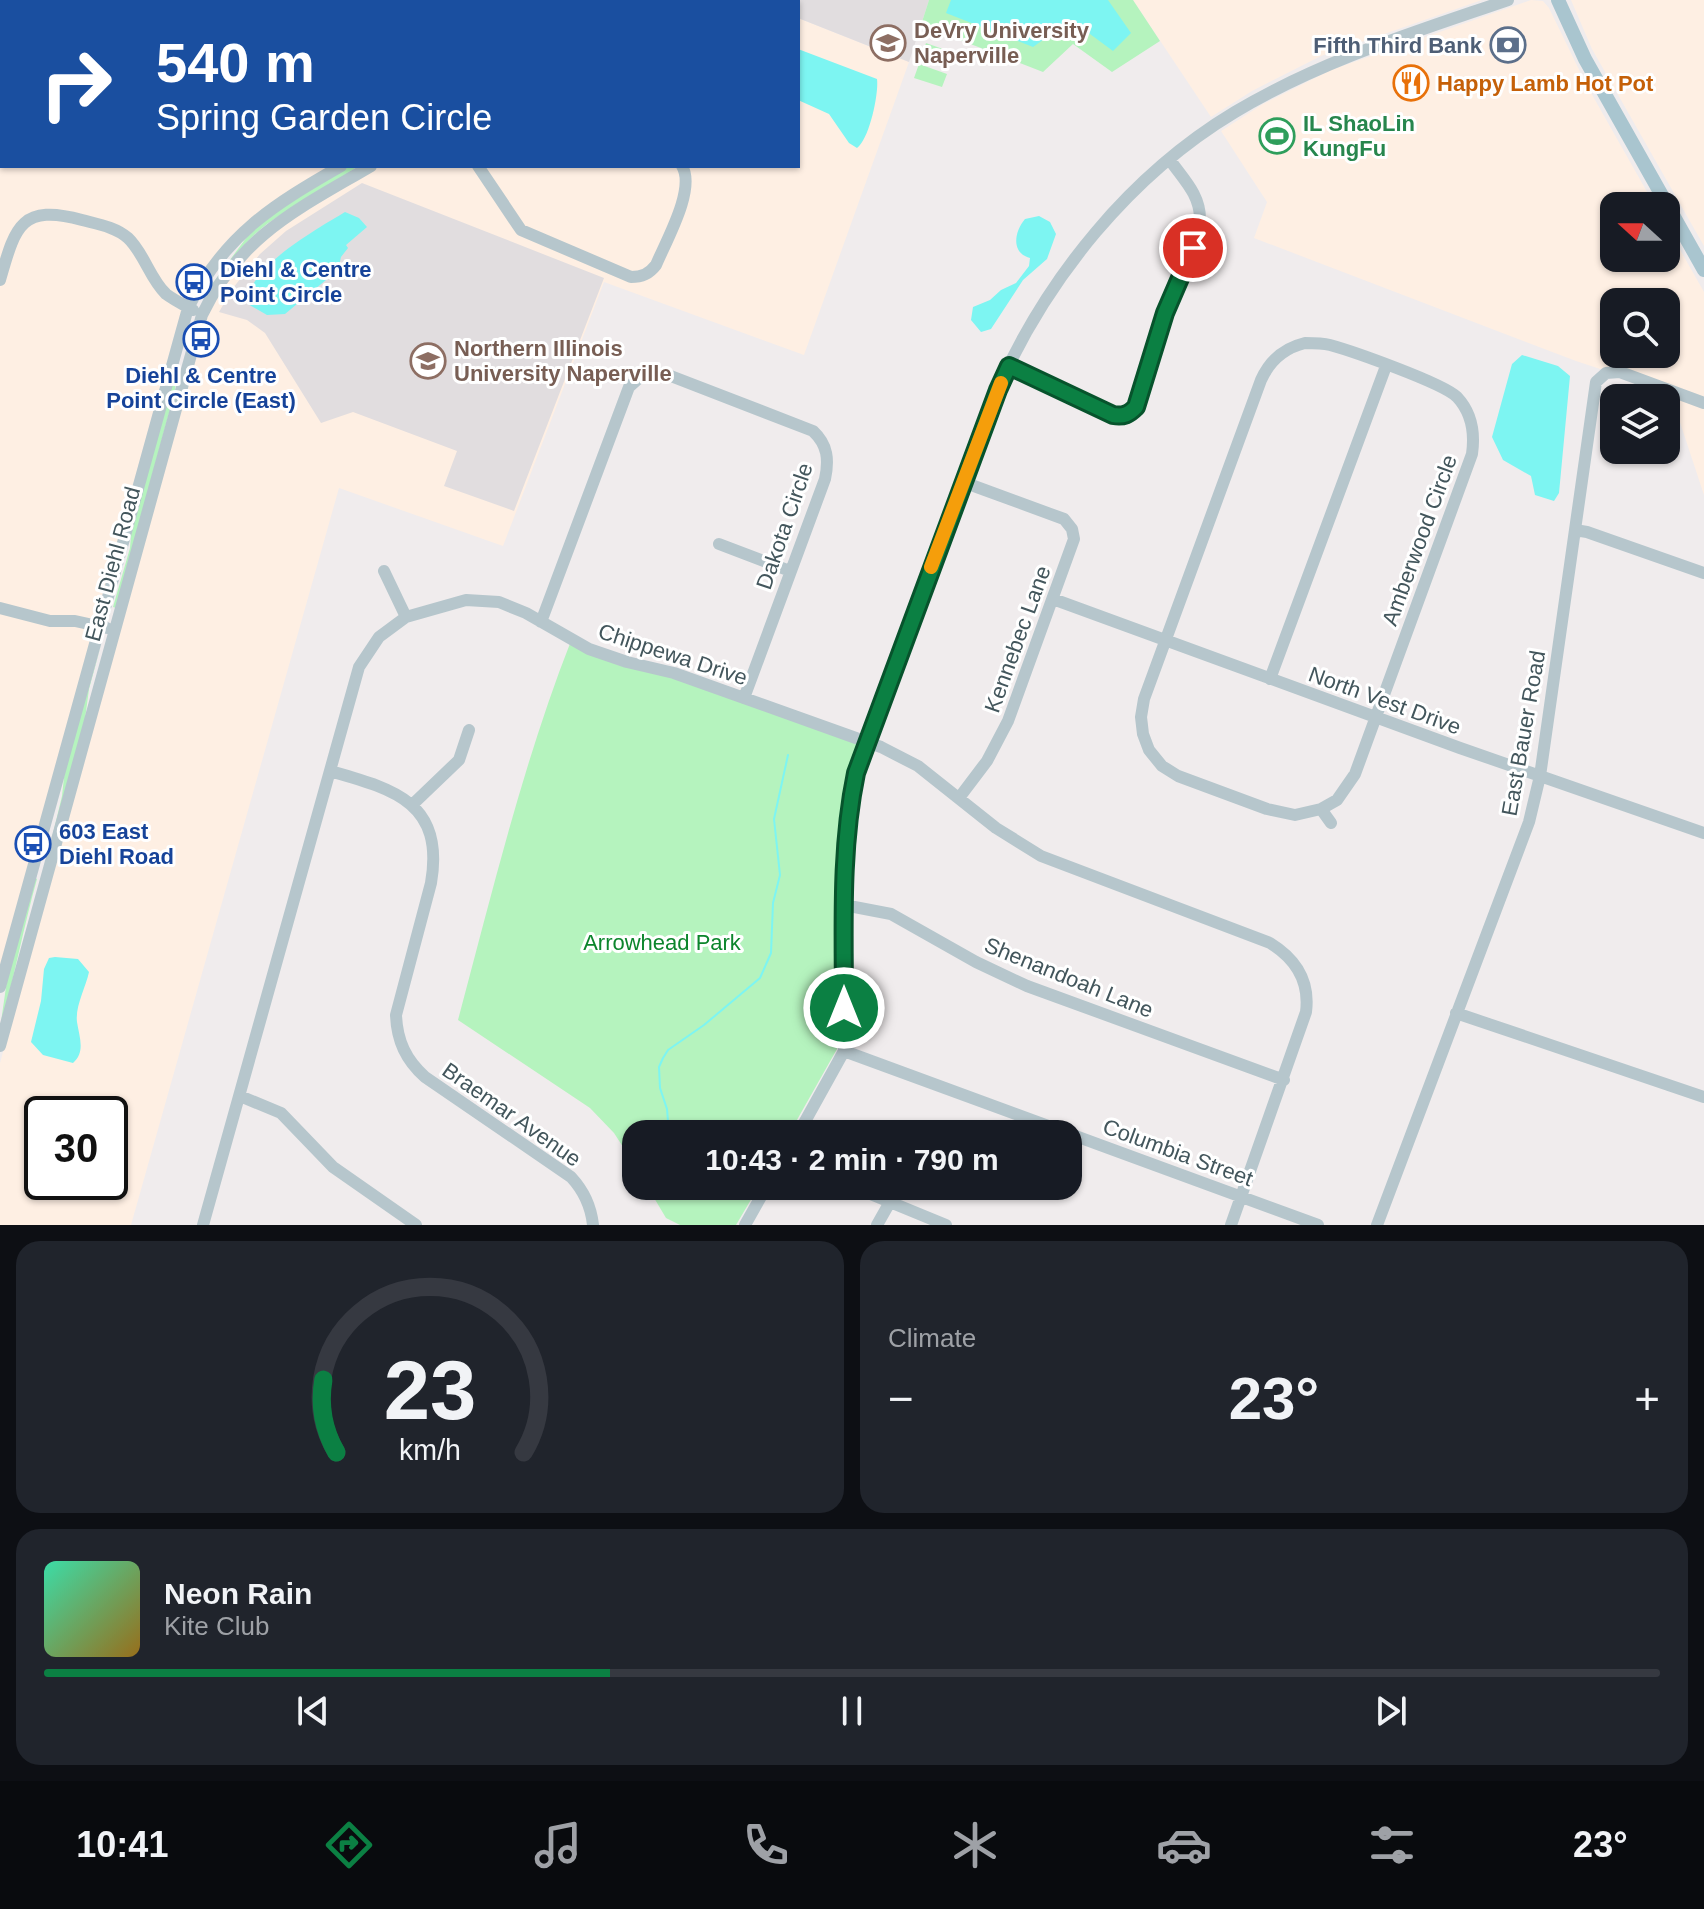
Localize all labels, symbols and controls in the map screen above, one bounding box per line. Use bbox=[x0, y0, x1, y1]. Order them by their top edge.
place label: DeVry University Naperville bbox=[914, 18, 1090, 68]
school or university icon: DeVry University Naperville bbox=[869, 24, 907, 62]
bank icon: Fifth Third Bank bbox=[1489, 26, 1527, 64]
text: 540 m bbox=[156, 31, 315, 94]
icon: right bbox=[24, 32, 128, 136]
place label: Fifth Third Bank bbox=[1313, 33, 1483, 58]
restaurant icon: Happy Lamb Hot Pot bbox=[1392, 64, 1430, 102]
place label: Happy Lamb Hot Pot bbox=[1437, 71, 1654, 96]
text: Spring Garden Circle bbox=[156, 97, 492, 138]
place label: IL ShaoLin KungFu bbox=[1303, 111, 1415, 161]
sports icon: IL ShaoLin KungFu bbox=[1258, 117, 1296, 155]
north arrow bbox=[1600, 192, 1680, 272]
map controls bbox=[1600, 192, 1680, 464]
pin bbox=[1159, 214, 1227, 282]
icon: arrive bbox=[1171, 226, 1215, 270]
place label: Diehl & Centre Point Circle bbox=[220, 257, 372, 307]
bus stop icon: Diehl & Centre Point Circle bbox=[175, 263, 213, 301]
button: search bbox=[1600, 288, 1680, 368]
bus stop icon: Diehl & Centre Point Circle (East) bbox=[182, 320, 220, 358]
place label: Northern Illinois University Naperville bbox=[454, 336, 672, 386]
school or university icon: Northern Illinois University Naperville bbox=[409, 342, 447, 380]
place label: Diehl & Centre Point Circle (East) bbox=[106, 363, 296, 413]
button: layers bbox=[1600, 384, 1680, 464]
street label: Amberwood Circle bbox=[1377, 451, 1462, 629]
street label: Dakota Circle bbox=[751, 460, 818, 593]
street label: East Diehl Road bbox=[80, 484, 145, 644]
street label: Kennebec Lane bbox=[979, 562, 1056, 716]
street label: Chippewa Drive bbox=[595, 619, 751, 690]
street label: East Bauer Road bbox=[1497, 648, 1550, 818]
street label: North Vest Drive bbox=[1305, 661, 1464, 740]
place label: 603 East Diehl Road bbox=[59, 819, 174, 869]
bus stop icon: 603 East Diehl Road bbox=[14, 825, 52, 863]
park label: Arrowhead Park bbox=[583, 930, 742, 955]
street label: Shenandoah Lane bbox=[981, 932, 1157, 1023]
position arrow bbox=[802, 966, 886, 1050]
street label: Braemar Avenue bbox=[438, 1057, 586, 1172]
speed limit sign: 30 bbox=[24, 1096, 128, 1200]
street label: Columbia Street bbox=[1099, 1114, 1256, 1191]
text: 10:43 · 2 min · 790 m bbox=[705, 1143, 999, 1176]
text: Climate bbox=[888, 1323, 976, 1353]
text: 23 bbox=[384, 1344, 476, 1437]
text: 23° bbox=[1229, 1365, 1319, 1432]
text: − bbox=[888, 1374, 914, 1423]
text: + bbox=[1634, 1374, 1660, 1423]
text: km/h bbox=[399, 1434, 461, 1466]
text: Neon Rain bbox=[164, 1577, 312, 1610]
text: Kite Club bbox=[164, 1611, 270, 1641]
icon: previous bbox=[291, 1689, 335, 1733]
icon: pause bbox=[830, 1689, 874, 1733]
icon: next bbox=[1369, 1689, 1413, 1733]
icon: directions bbox=[321, 1817, 377, 1873]
icon: music bbox=[530, 1817, 586, 1873]
icon: phone bbox=[738, 1817, 794, 1873]
icon: climate bbox=[947, 1817, 1003, 1873]
icon: car bbox=[1156, 1817, 1212, 1873]
icon: filters bbox=[1364, 1817, 1420, 1873]
text: 10:41 bbox=[76, 1824, 168, 1865]
text: 23° bbox=[1573, 1824, 1628, 1865]

